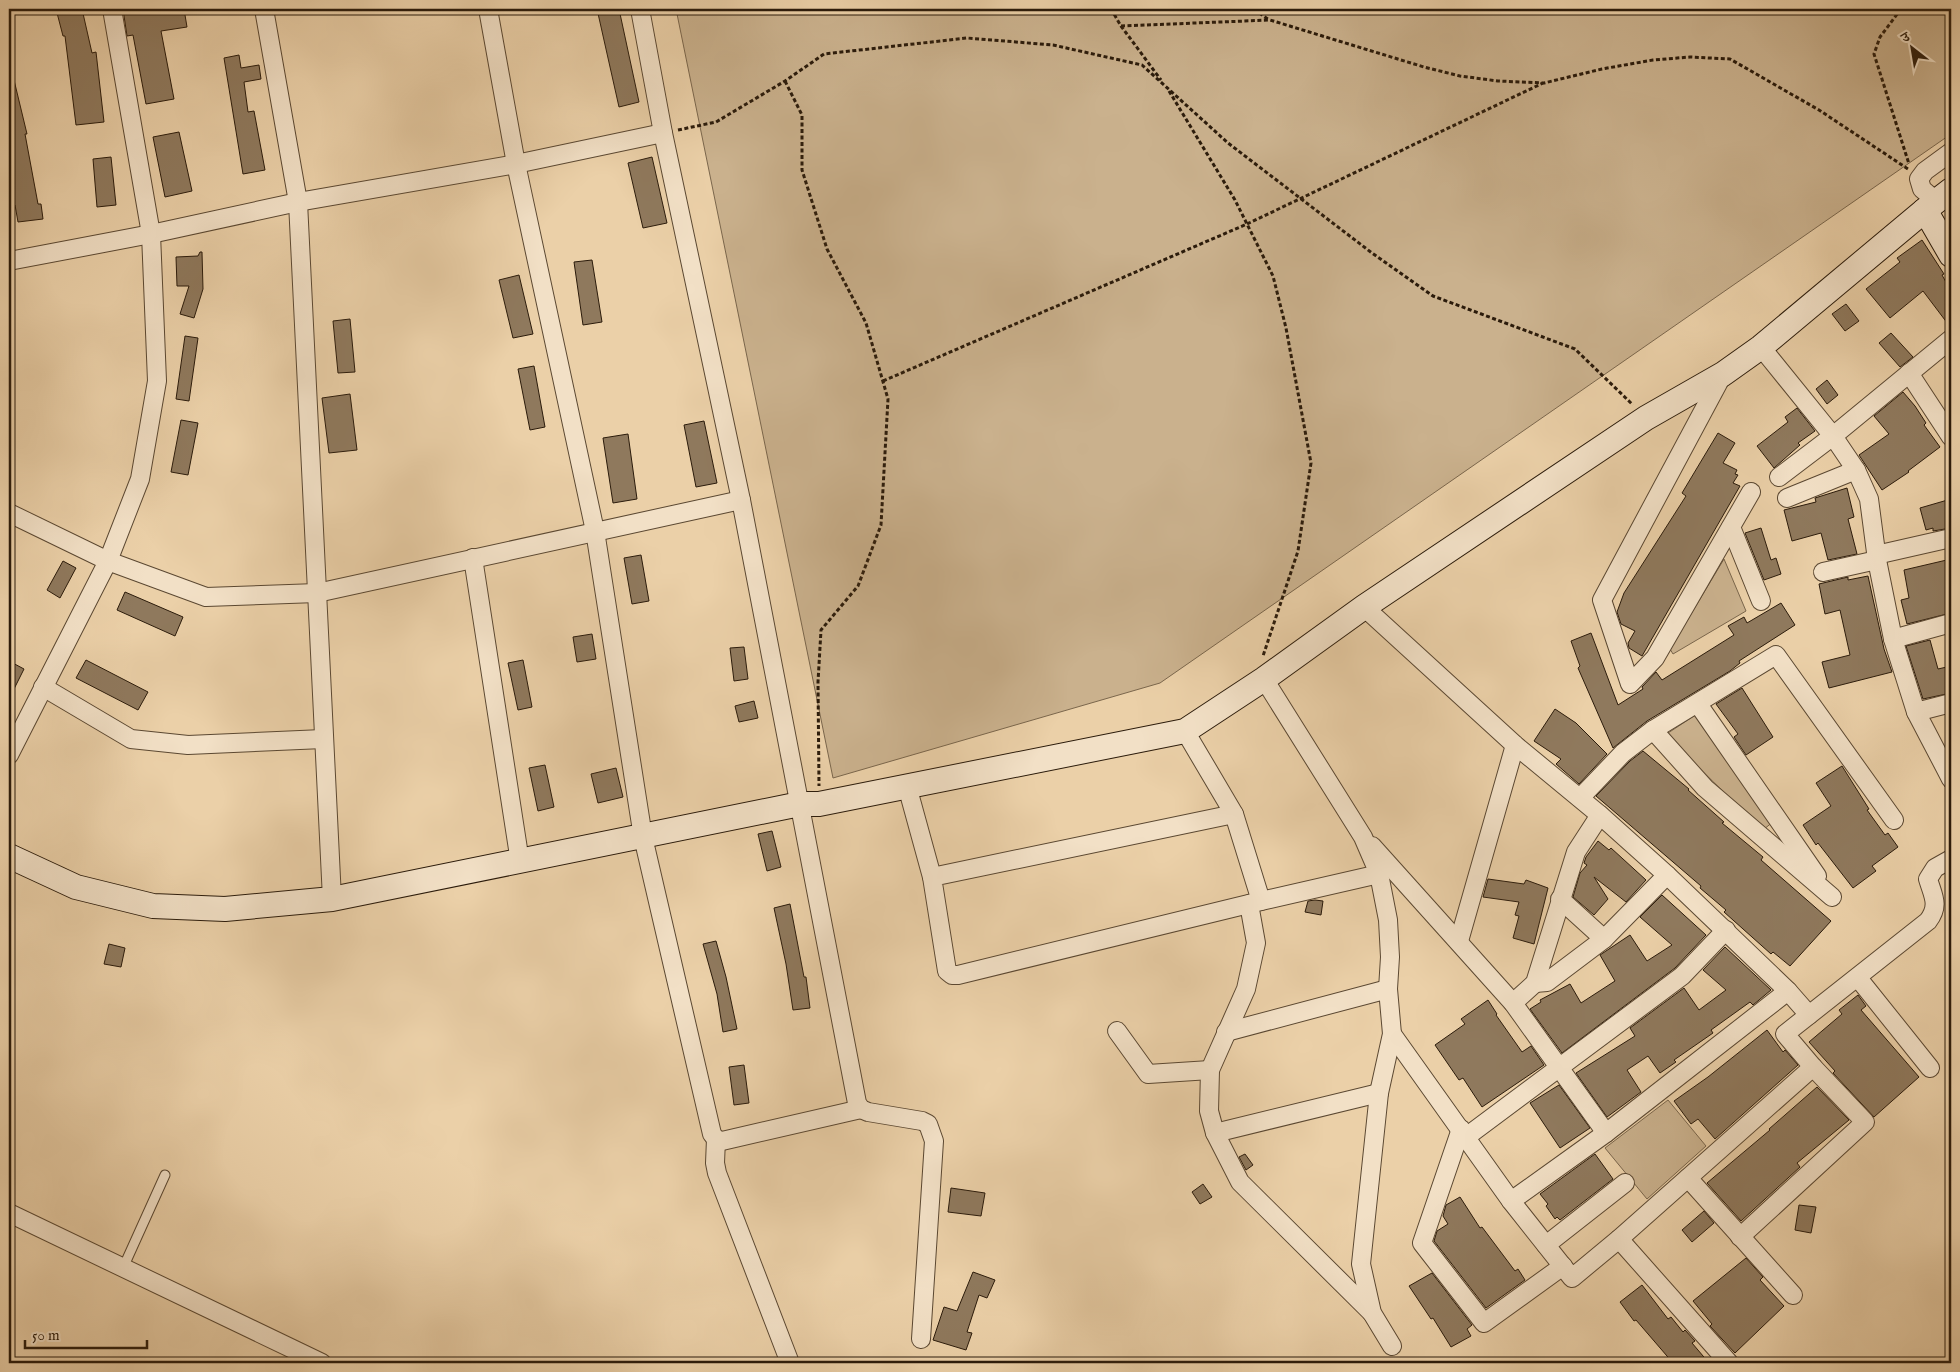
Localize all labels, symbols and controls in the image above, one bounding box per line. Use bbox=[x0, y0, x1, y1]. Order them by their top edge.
north arrow bbox=[1888, 22, 1938, 72]
text: उ bbox=[1897, 28, 1914, 48]
scale bar bbox=[25, 1317, 148, 1349]
text: 50 m bbox=[32, 1326, 60, 1345]

